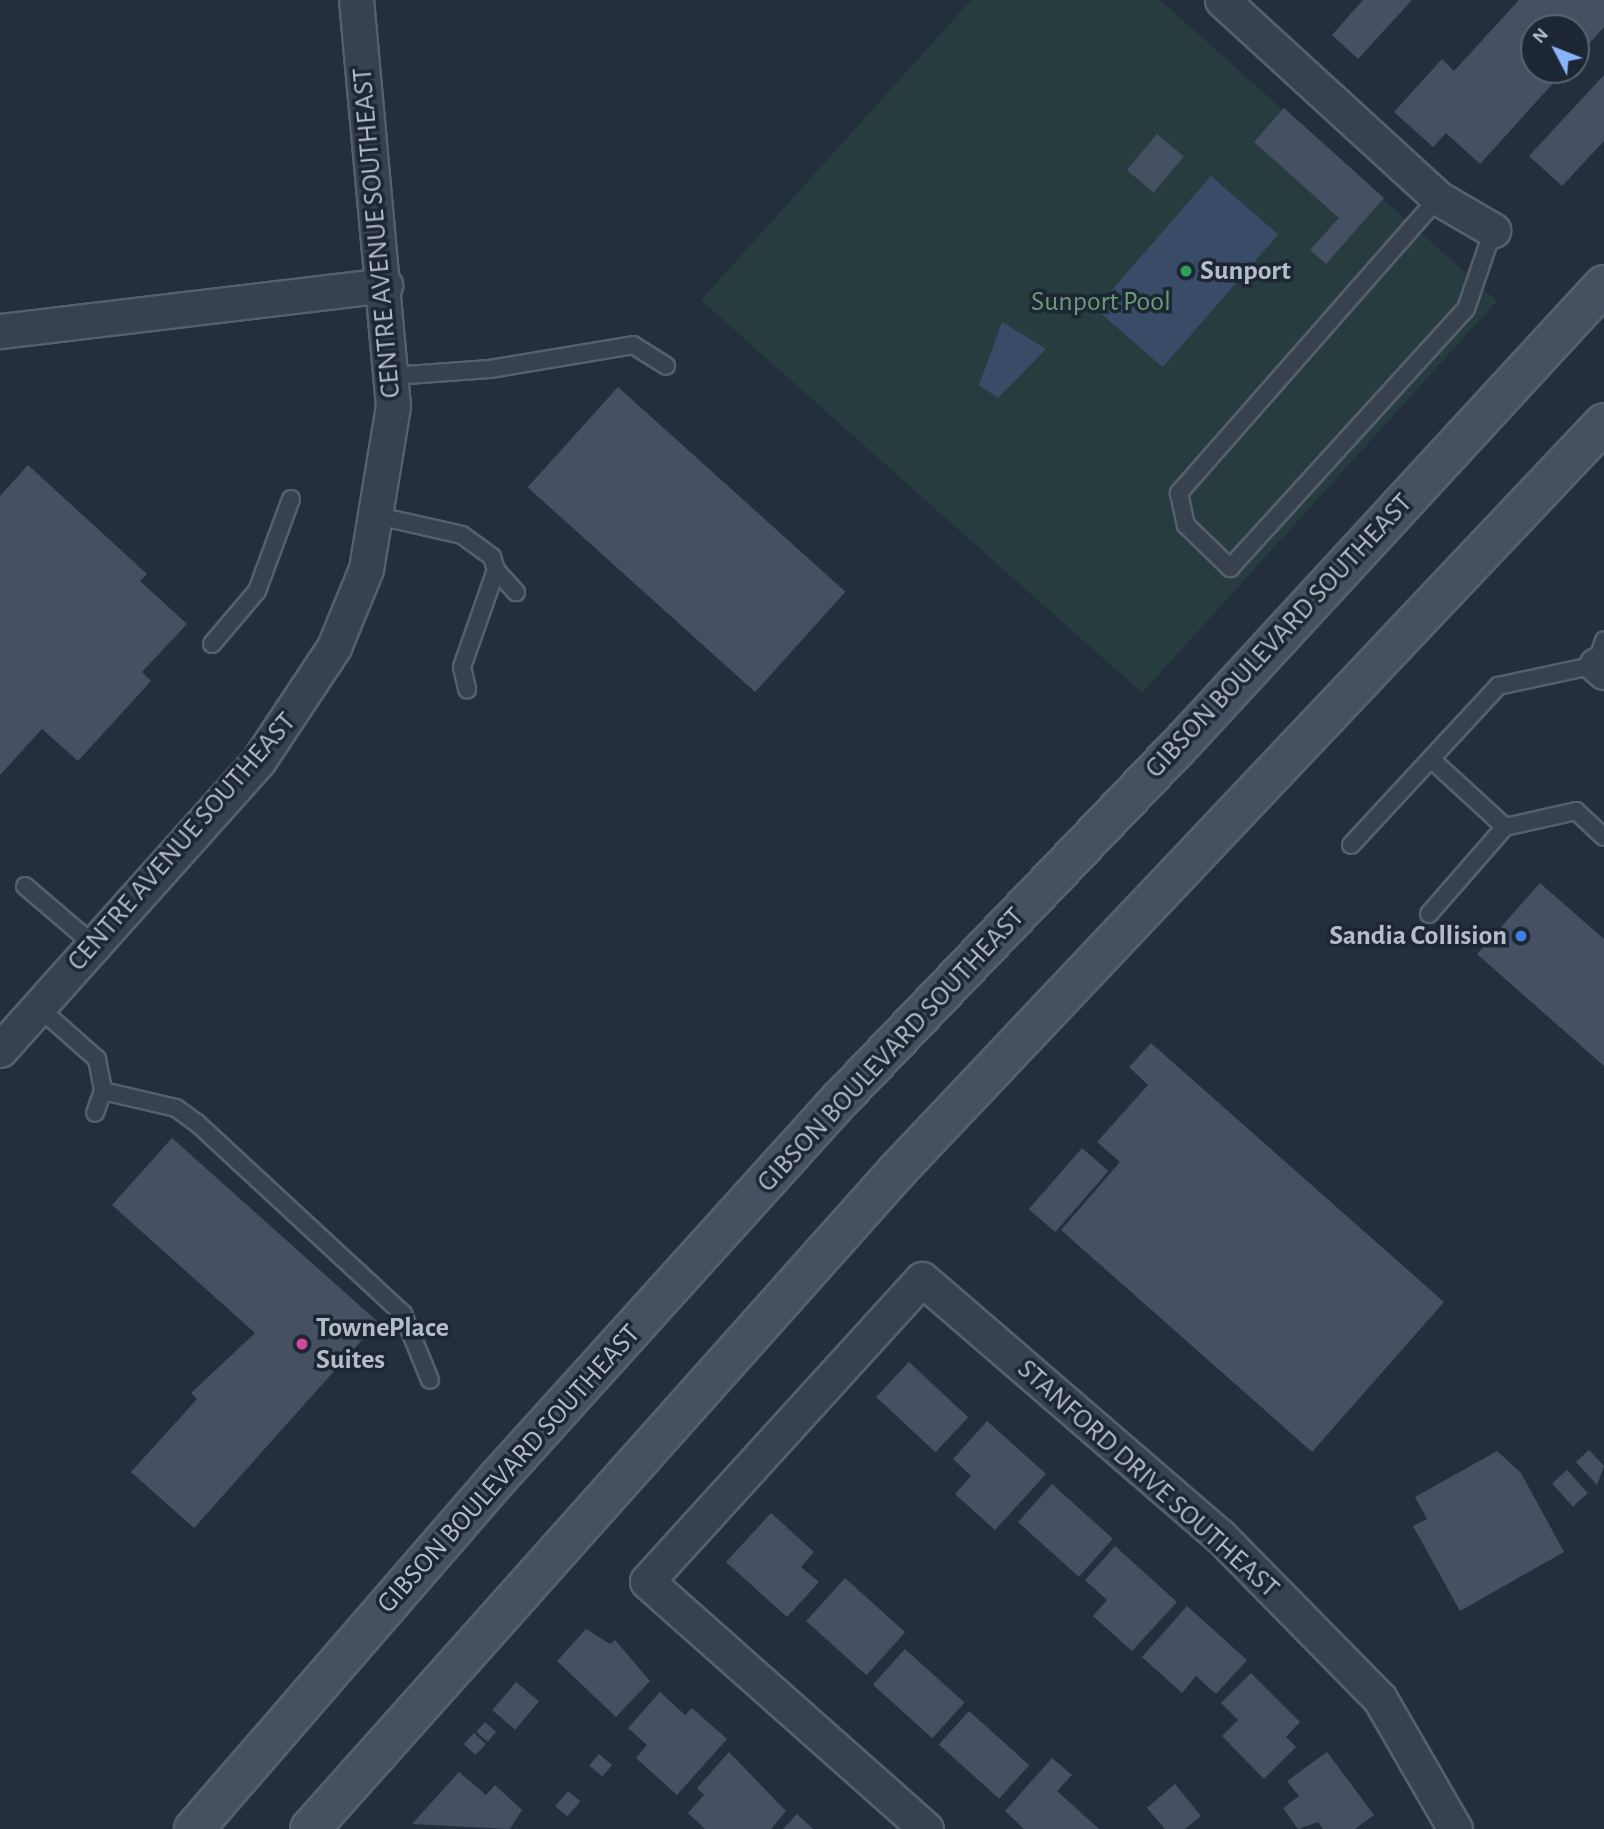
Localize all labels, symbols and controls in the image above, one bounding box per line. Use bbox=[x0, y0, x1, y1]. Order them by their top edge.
north arrow bbox=[1520, 14, 1590, 84]
text: N bbox=[1529, 25, 1552, 47]
street label: CENTRE AVENUE SOUTHEAST bbox=[346, 66, 408, 400]
place label: Sunport bbox=[1200, 254, 1291, 288]
marker: Sunport bbox=[1178, 263, 1194, 279]
park label: Sunport Pool bbox=[1031, 285, 1171, 319]
street label: GIBSON BOULEVARD SOUTHEAST bbox=[1138, 487, 1420, 785]
street label: CENTRE AVENUE SOUTHEAST bbox=[61, 706, 303, 978]
street label: GIBSON BOULEVARD SOUTHEAST bbox=[750, 901, 1032, 1199]
place label: Sandia Collision bbox=[1329, 919, 1507, 953]
marker: Sandia Collision bbox=[1513, 928, 1529, 944]
place label: TownePlace Suites bbox=[316, 1311, 449, 1377]
street label: GIBSON BOULEVARD SOUTHEAST bbox=[370, 1318, 648, 1620]
marker: TownePlace Suites bbox=[294, 1336, 310, 1352]
street label: STANFORD DRIVE SOUTHEAST bbox=[1010, 1353, 1286, 1605]

